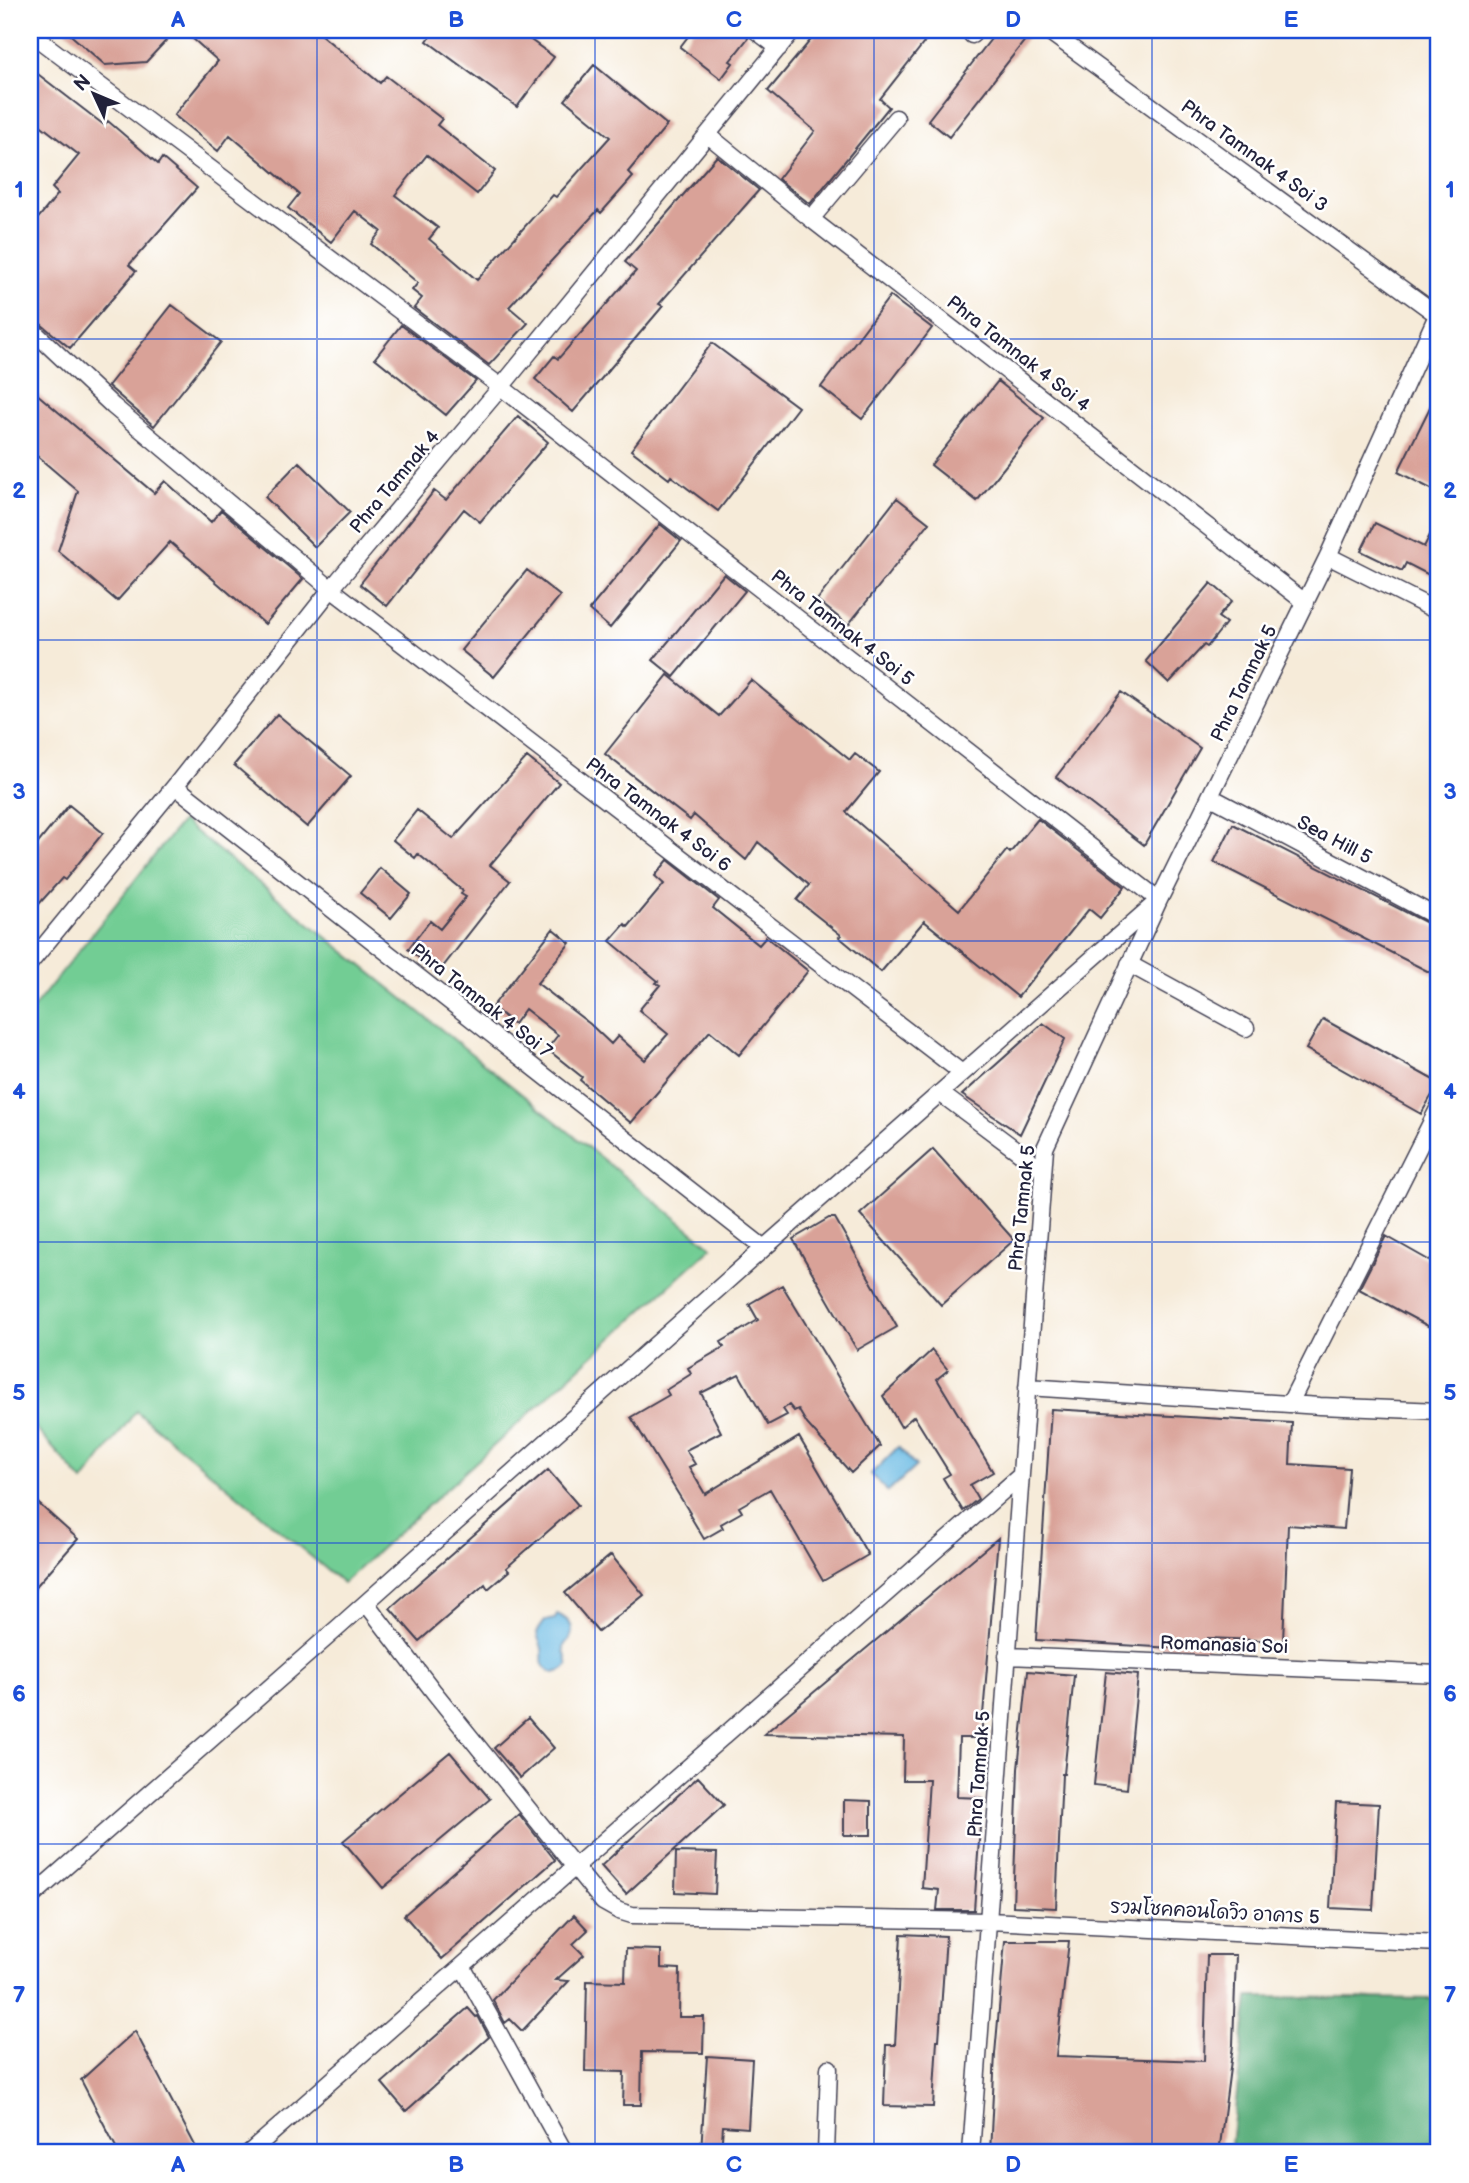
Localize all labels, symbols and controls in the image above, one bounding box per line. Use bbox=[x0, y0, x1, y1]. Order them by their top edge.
text: A bbox=[170, 6, 186, 34]
text: B bbox=[448, 6, 464, 34]
text: C bbox=[726, 6, 742, 34]
text: D bbox=[1005, 6, 1021, 34]
text: E bbox=[1284, 6, 1299, 34]
north arrow bbox=[60, 60, 130, 130]
text: N bbox=[70, 70, 96, 96]
street label: Phra Tamnak 4 Soi 3 bbox=[1176, 95, 1332, 217]
text: 1 bbox=[14, 176, 24, 204]
text: 1 bbox=[1445, 176, 1455, 204]
street label: Phra Tamnak 4 Soi 4 bbox=[942, 291, 1095, 418]
street label: Phra Tamnak 4 bbox=[345, 425, 445, 538]
text: 2 bbox=[12, 477, 26, 505]
text: 2 bbox=[1443, 477, 1457, 505]
street label: Phra Tamnak 4 Soi 5 bbox=[766, 565, 918, 691]
street label: Phra Tamnak 5 bbox=[1206, 621, 1283, 746]
street label: Phra Tamnak 4 Soi 6 bbox=[581, 753, 735, 877]
text: 3 bbox=[12, 778, 26, 806]
text: 3 bbox=[1443, 778, 1457, 806]
street label: Sea Hill 5 bbox=[1293, 811, 1376, 870]
street label: Phra Tamnak 4 Soi 7 bbox=[406, 939, 557, 1064]
text: 4 bbox=[12, 1078, 26, 1106]
text: 4 bbox=[1443, 1078, 1457, 1106]
street label: Phra Tamnak 5 bbox=[1004, 1144, 1041, 1272]
text: 5 bbox=[12, 1379, 26, 1407]
text: 5 bbox=[1443, 1379, 1457, 1407]
street label: Romanasia Soi bbox=[1159, 1632, 1288, 1659]
text: 6 bbox=[12, 1680, 26, 1708]
text: 6 bbox=[1443, 1680, 1457, 1708]
street label: Phra Tamnak 5 bbox=[964, 1710, 995, 1838]
street label: รวมโชคคอนโดวิว อาคาร 5 bbox=[1110, 1894, 1320, 1929]
text: 7 bbox=[13, 1981, 26, 2009]
text: 7 bbox=[1444, 1981, 1457, 2009]
text: A bbox=[170, 2151, 186, 2179]
text: B bbox=[448, 2151, 464, 2179]
text: C bbox=[726, 2151, 742, 2179]
text: D bbox=[1005, 2151, 1021, 2179]
text: E bbox=[1284, 2151, 1299, 2179]

